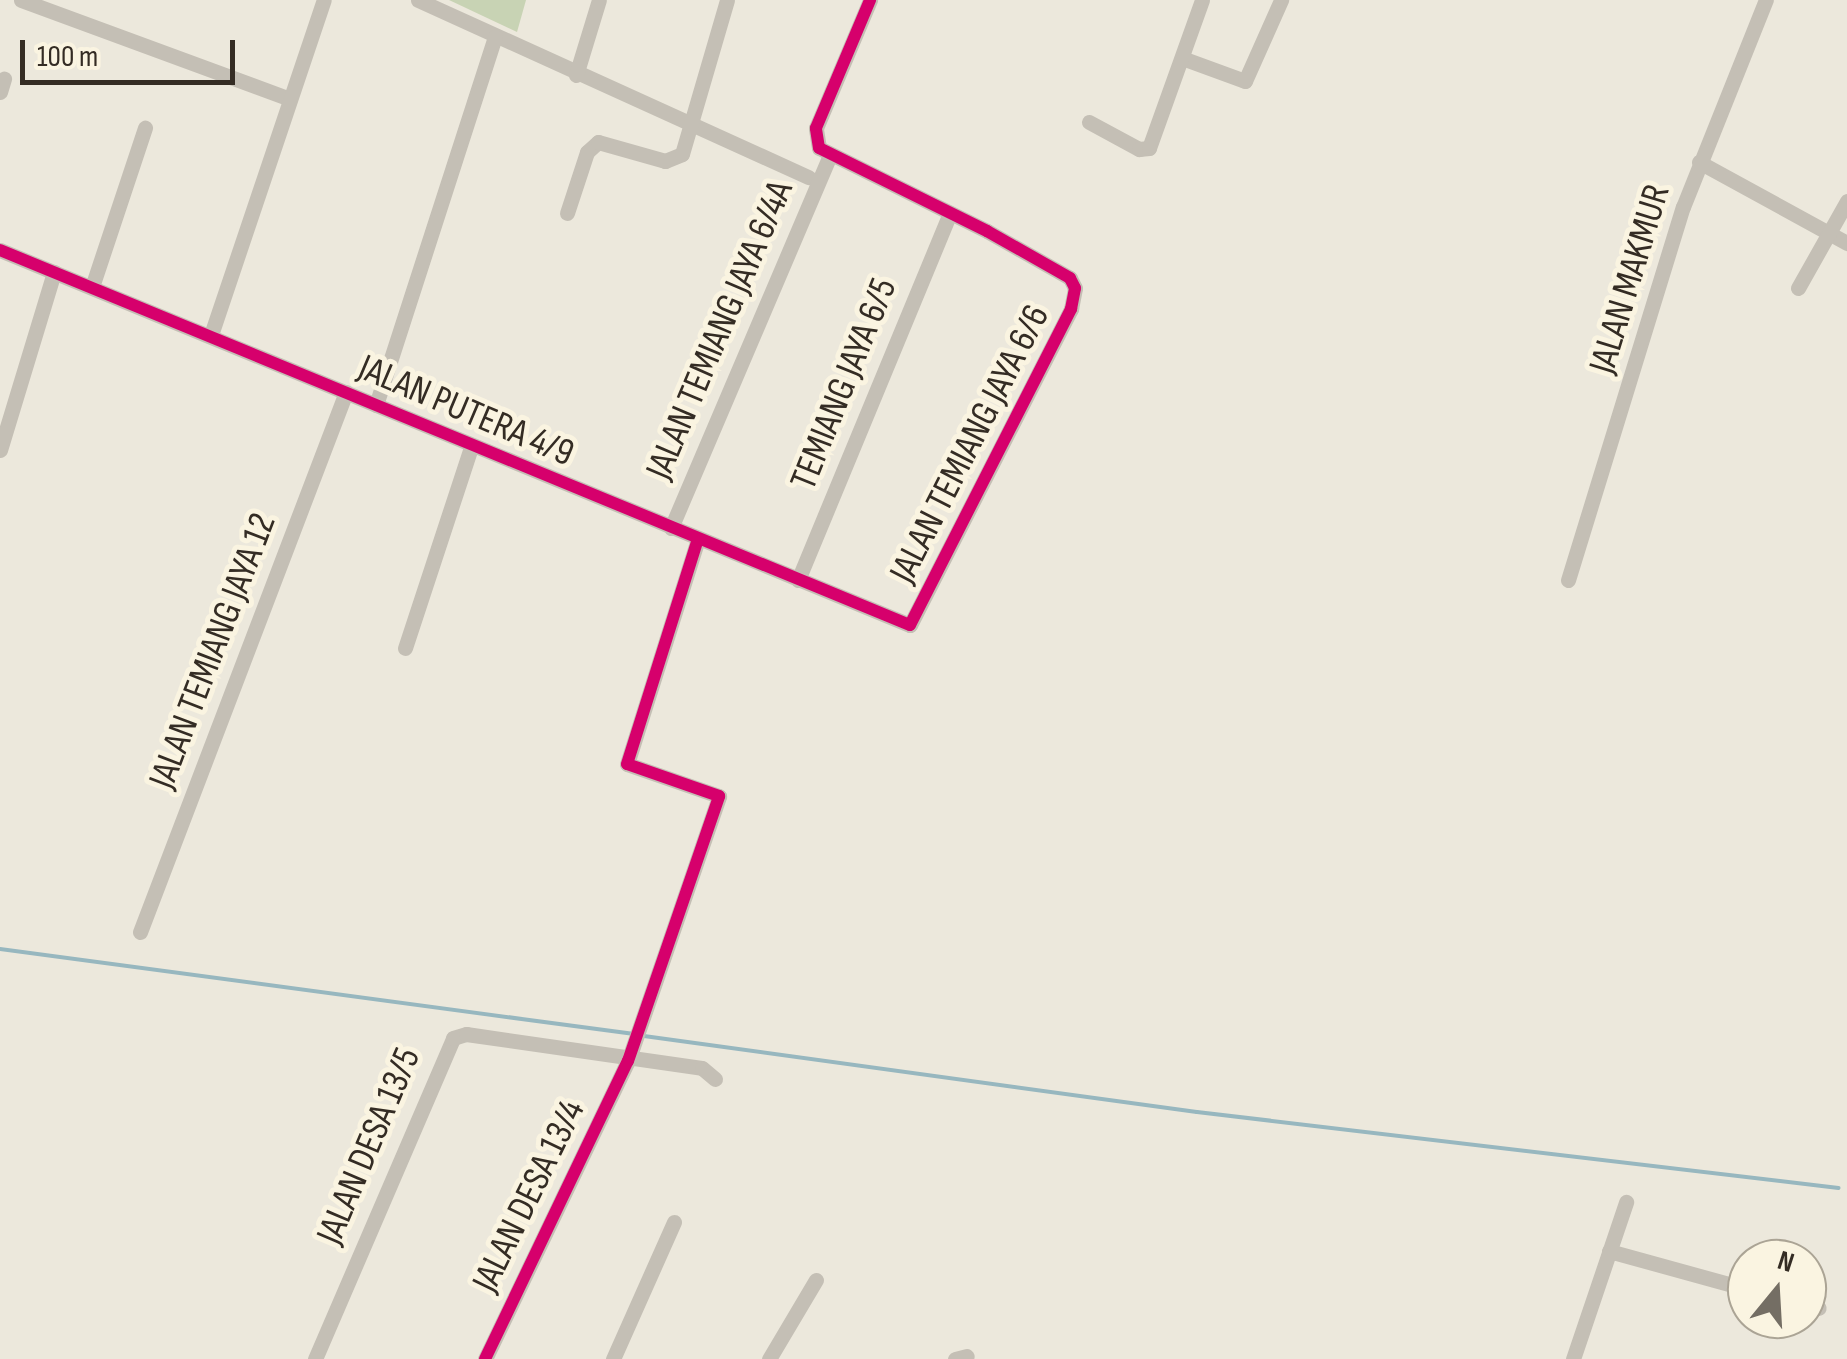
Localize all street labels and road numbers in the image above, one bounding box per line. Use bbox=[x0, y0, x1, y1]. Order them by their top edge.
street label: JALAN TEMIANG JAYA 6/4A bbox=[637, 174, 803, 486]
street label: JALAN MAKMUR bbox=[1580, 179, 1680, 379]
street label: TEMIANG JAYA 6/5 bbox=[781, 272, 907, 496]
street label: JALAN TEMIANG JAYA 6/6 bbox=[880, 298, 1060, 590]
street label: JALAN PUTERA 4/9 bbox=[351, 345, 581, 477]
street label: JALAN TEMIANG JAYA 12 bbox=[140, 507, 286, 795]
street label: JALAN DESA 13/5 bbox=[307, 1041, 431, 1251]
street label: JALAN DESA 13/4 bbox=[463, 1093, 595, 1299]

